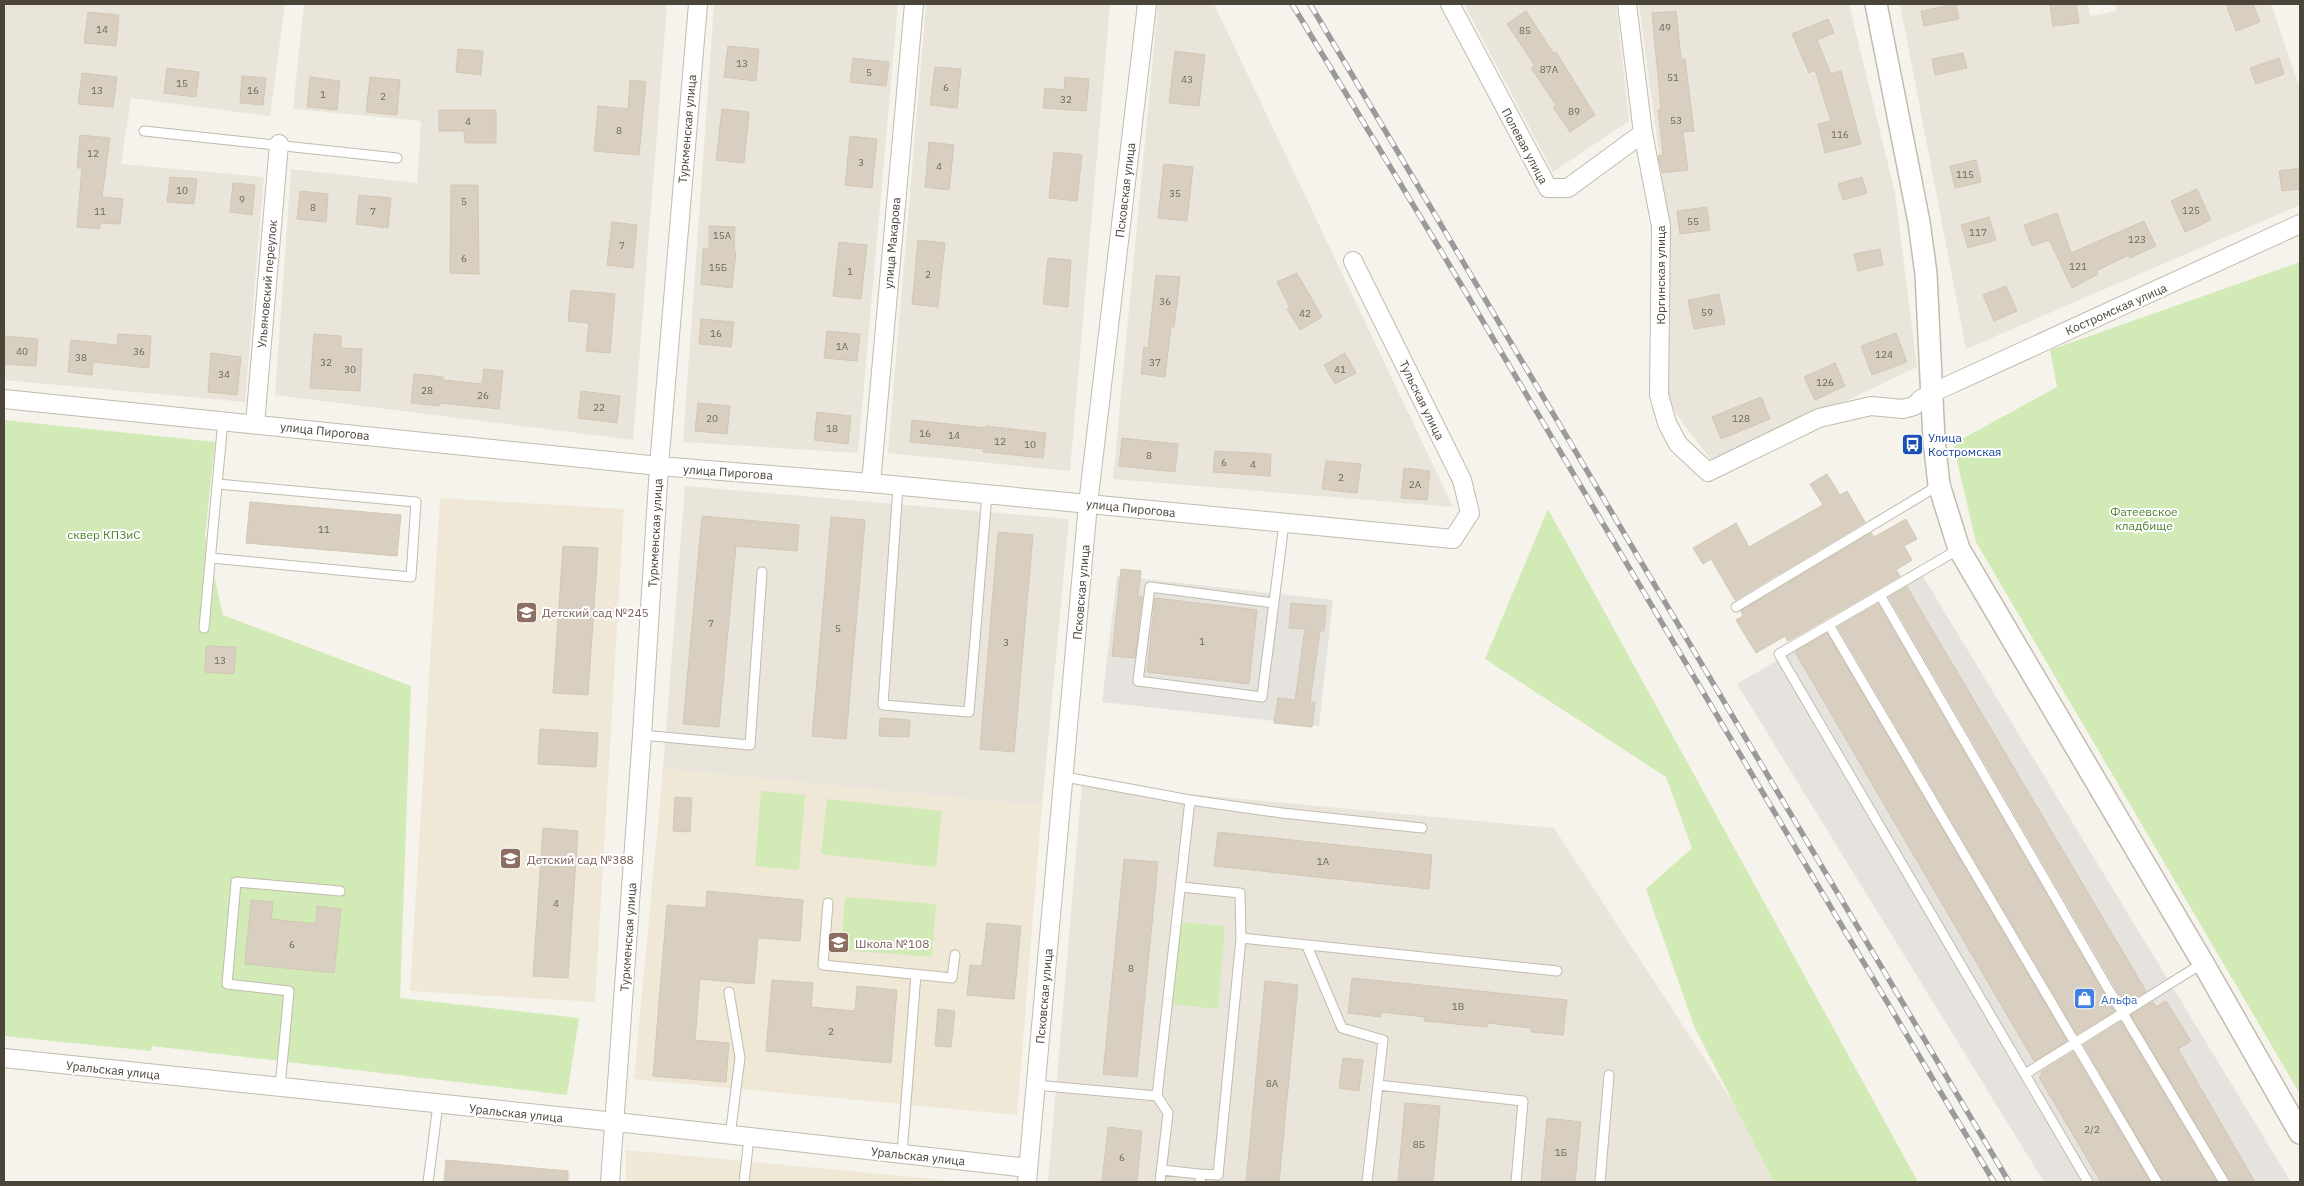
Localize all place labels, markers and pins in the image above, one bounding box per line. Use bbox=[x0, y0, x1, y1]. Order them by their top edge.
place label: Улица Костромская bbox=[1928, 430, 2002, 459]
bus stop icon: Улица Костромская bbox=[1900, 432, 1924, 456]
school or university icon: Детский сад №245 bbox=[514, 600, 538, 624]
place label: Детский сад №245 bbox=[542, 605, 649, 620]
school or university icon: Детский сад №388 bbox=[499, 847, 523, 871]
place label: Детский сад №388 bbox=[527, 852, 634, 867]
school or university icon: Школа №108 bbox=[827, 931, 851, 955]
place label: Школа №108 bbox=[855, 936, 930, 951]
shop icon: Альфа bbox=[2073, 987, 2097, 1011]
place label: Альфа bbox=[2101, 992, 2138, 1007]

